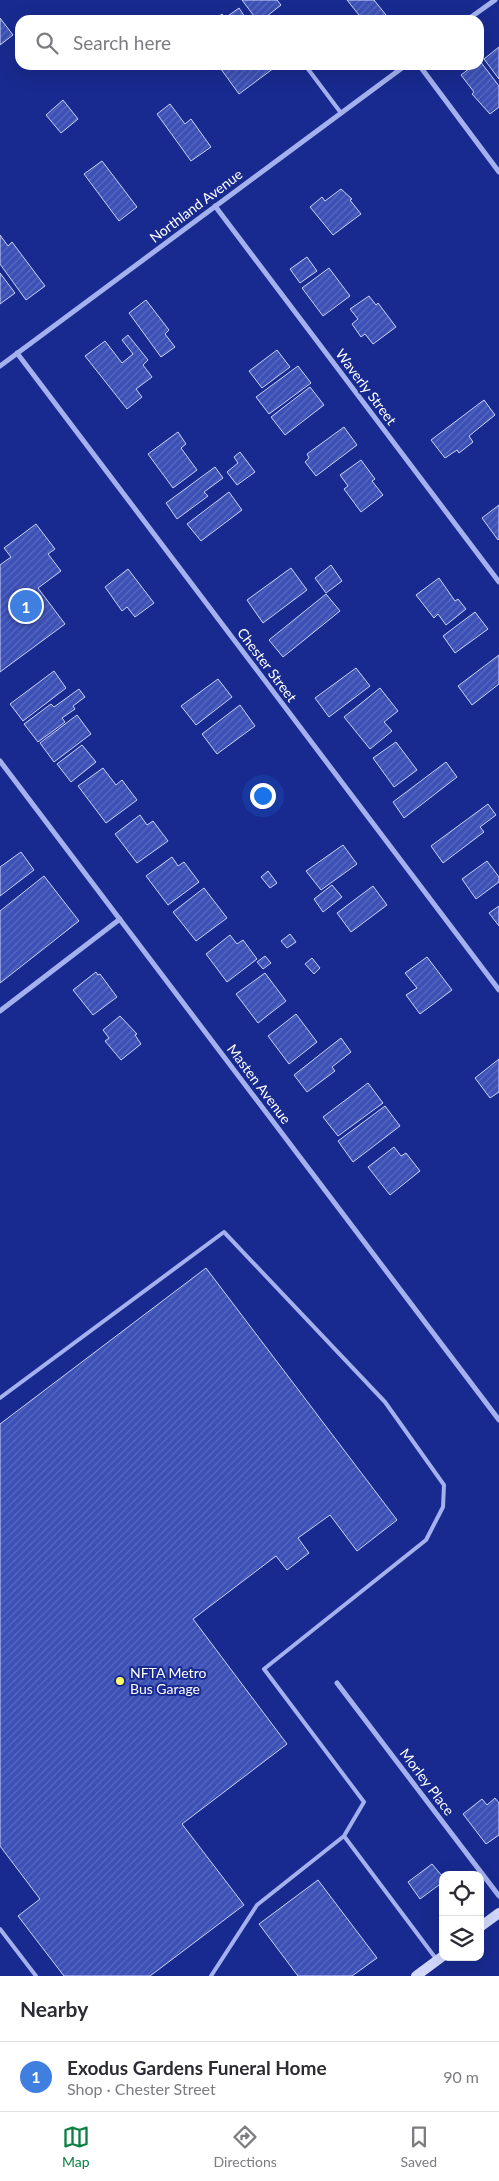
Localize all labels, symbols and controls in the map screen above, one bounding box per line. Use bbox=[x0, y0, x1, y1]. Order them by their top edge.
search box bbox=[15, 15, 484, 70]
icon: search bbox=[33, 29, 61, 57]
text: Search here bbox=[73, 31, 171, 54]
street label: Northland Avenue bbox=[146, 165, 245, 246]
street label: Waverly Street bbox=[332, 345, 400, 428]
pin: 1 bbox=[10, 587, 42, 625]
street label: Chester Street bbox=[234, 624, 301, 705]
your location bbox=[250, 783, 276, 809]
street label: Masten Avenue bbox=[224, 1040, 295, 1127]
place label: NFTA Metro Bus Garage bbox=[130, 1664, 206, 1697]
marker: NFTA Metro Bus Garage bbox=[114, 1675, 126, 1687]
street label: Morley Place bbox=[397, 1745, 458, 1819]
map controls bbox=[439, 1871, 484, 1961]
button: locate bbox=[439, 1871, 484, 1916]
button: layers bbox=[439, 1916, 484, 1961]
text: Nearby bbox=[20, 1996, 88, 2021]
text: Exodus Gardens Funeral Home bbox=[67, 2056, 327, 2079]
text: 1 bbox=[31, 2067, 41, 2086]
text: 90 m bbox=[443, 2067, 479, 2086]
text: Shop · Chester Street bbox=[67, 2079, 216, 2098]
tab: Map bbox=[62, 2123, 90, 2170]
tab: Directions bbox=[214, 2123, 277, 2170]
tab: Saved bbox=[401, 2123, 437, 2170]

